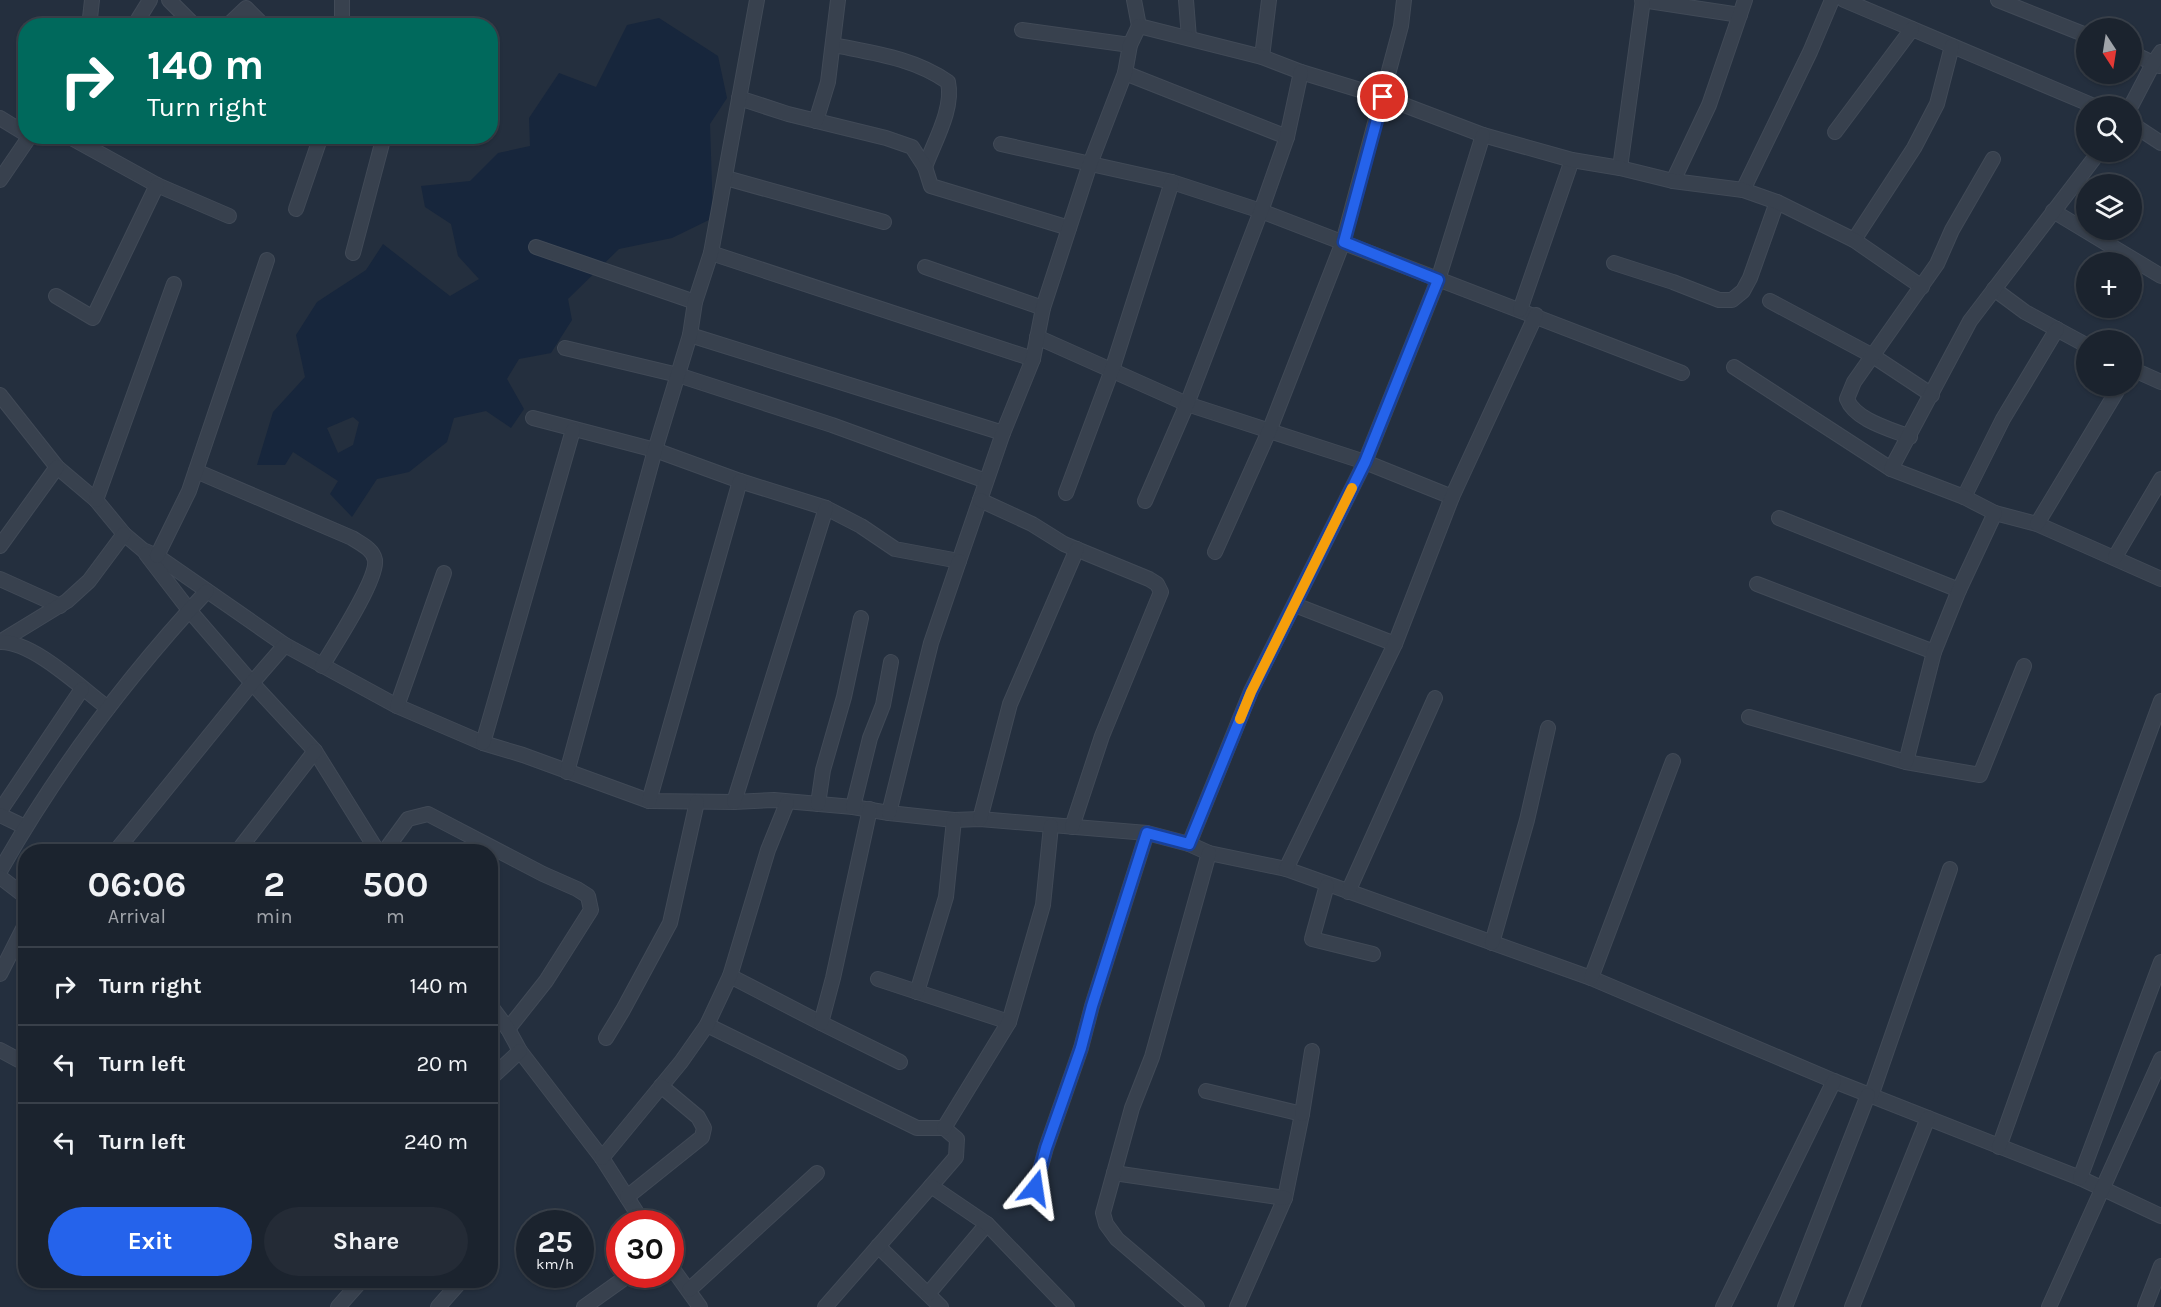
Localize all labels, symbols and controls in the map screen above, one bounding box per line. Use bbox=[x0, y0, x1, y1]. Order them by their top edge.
north arrow bbox=[2076, 18, 2142, 84]
map controls bbox=[2076, 18, 2142, 396]
text: 140 m bbox=[147, 40, 264, 90]
icon: right bbox=[48, 42, 126, 120]
pin bbox=[1357, 71, 1408, 122]
icon: arrive bbox=[1366, 80, 1399, 113]
text: Turn right bbox=[147, 91, 267, 123]
button: search bbox=[2076, 96, 2142, 162]
button: layers bbox=[2076, 174, 2142, 240]
button: + bbox=[2076, 252, 2142, 318]
button: − bbox=[2076, 330, 2142, 396]
text: 06:06 bbox=[87, 863, 186, 905]
text: 2 bbox=[263, 863, 285, 905]
text: 500 bbox=[362, 863, 429, 905]
text: Arrival bbox=[108, 905, 166, 928]
text: min bbox=[256, 905, 293, 928]
text: m bbox=[386, 905, 405, 928]
icon: right bbox=[48, 970, 81, 1003]
text: Turn right bbox=[99, 973, 202, 999]
text: 140 m bbox=[410, 973, 468, 999]
icon: left bbox=[48, 1048, 81, 1081]
text: Turn left bbox=[99, 1051, 186, 1077]
text: 20 m bbox=[416, 1051, 468, 1077]
icon: left bbox=[48, 1126, 81, 1159]
text: Turn left bbox=[99, 1129, 186, 1155]
text: 240 m bbox=[404, 1129, 468, 1155]
position arrow bbox=[1003, 1156, 1067, 1220]
button: Exit bbox=[48, 1207, 252, 1276]
button: Share bbox=[264, 1207, 468, 1276]
speed limit sign: 30 bbox=[606, 1210, 684, 1288]
text: 25 bbox=[537, 1224, 573, 1260]
text: km/h bbox=[536, 1255, 574, 1273]

